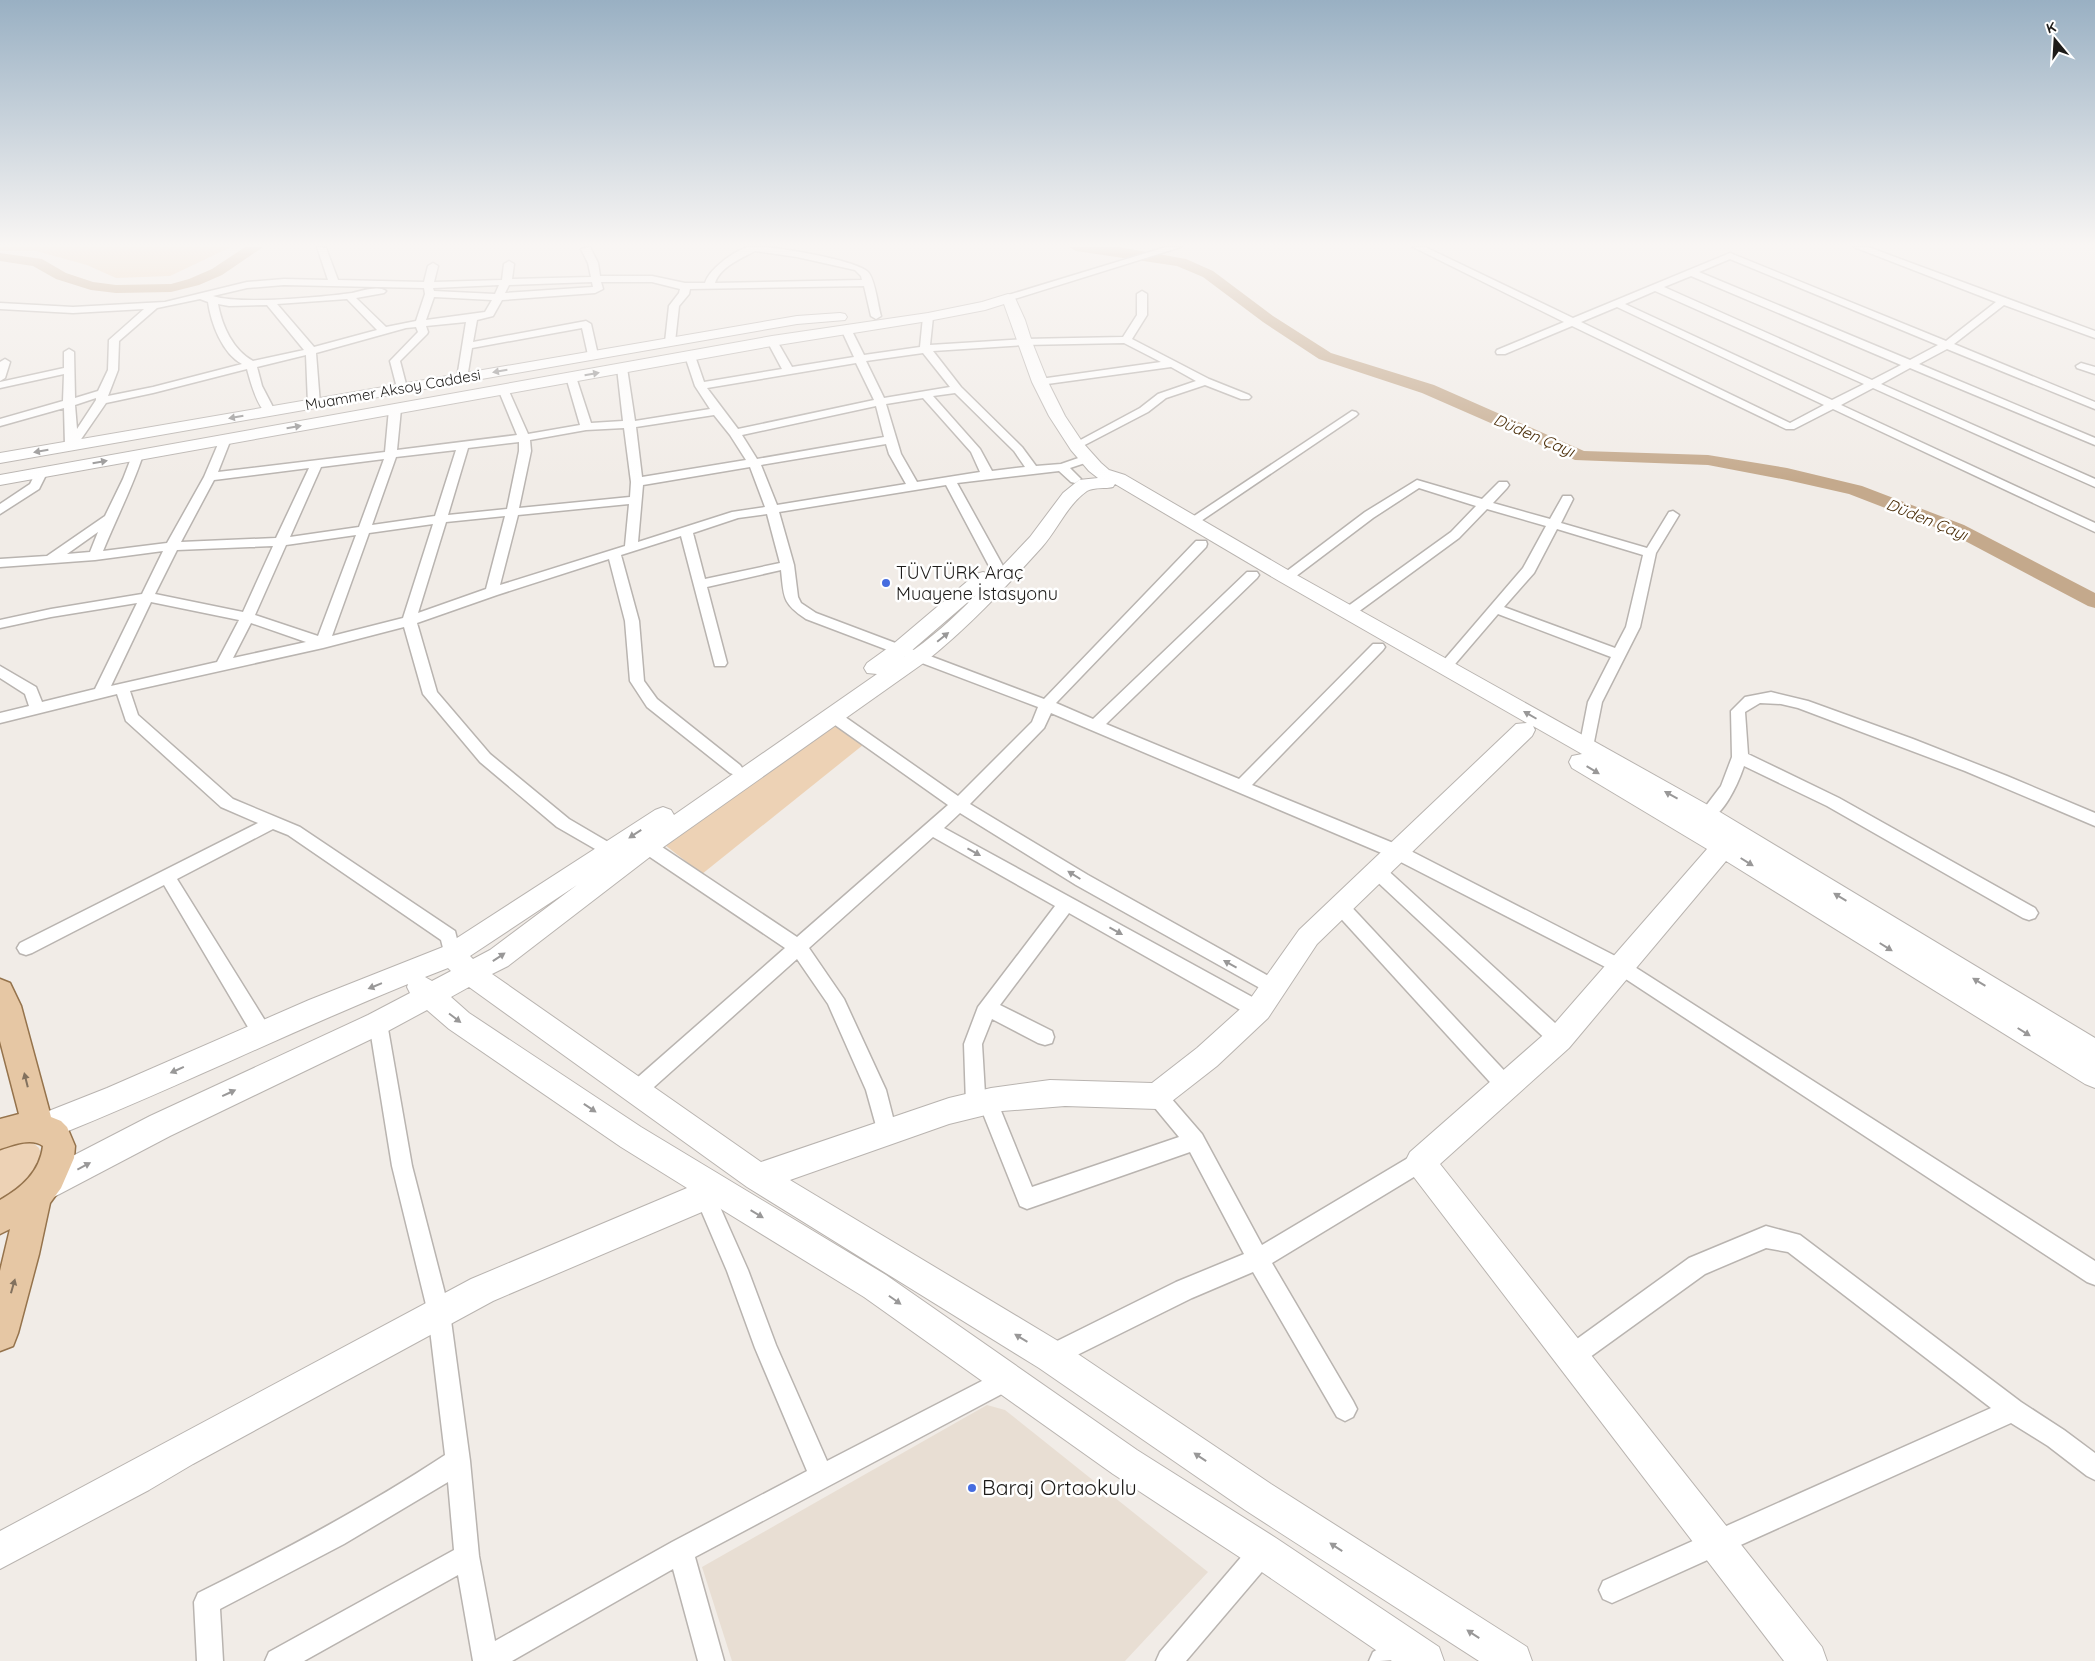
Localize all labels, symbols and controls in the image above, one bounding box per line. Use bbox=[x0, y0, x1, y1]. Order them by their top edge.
north arrow bbox=[2030, 15, 2080, 65]
text: K bbox=[2044, 18, 2058, 38]
street label: Muammer Aksoy Caddesi bbox=[304, 365, 482, 414]
one-way arrow bbox=[491, 368, 507, 376]
one-way arrow bbox=[584, 369, 600, 377]
water label: Düden Çayı bbox=[1491, 409, 1579, 462]
one-way arrow bbox=[228, 414, 244, 422]
one-way arrow bbox=[286, 423, 302, 431]
one-way arrow bbox=[33, 448, 49, 456]
one-way arrow bbox=[92, 457, 108, 465]
water label: Düden Çayı bbox=[1884, 494, 1972, 545]
place label: TÜVTÜRK Araç Muayene İstasyonu bbox=[896, 561, 1058, 605]
marker: TÜVTÜRK Araç Muayene İstasyonu bbox=[880, 577, 892, 589]
one-way arrow bbox=[936, 632, 949, 643]
one-way arrow bbox=[1522, 711, 1537, 719]
one-way arrow bbox=[1586, 765, 1599, 774]
one-way arrow bbox=[1664, 791, 1678, 799]
one-way arrow bbox=[628, 829, 642, 839]
one-way arrow bbox=[968, 848, 981, 857]
one-way arrow bbox=[1741, 857, 1754, 867]
one-way arrow bbox=[1067, 871, 1080, 880]
one-way arrow bbox=[1834, 892, 1847, 901]
one-way arrow bbox=[1109, 927, 1124, 935]
one-way arrow bbox=[1879, 942, 1892, 951]
one-way arrow bbox=[493, 952, 506, 962]
one-way arrow bbox=[1223, 960, 1237, 968]
one-way arrow bbox=[1972, 977, 1985, 986]
one-way arrow bbox=[367, 982, 382, 990]
one-way arrow bbox=[449, 1012, 462, 1023]
one-way arrow bbox=[2018, 1027, 2031, 1036]
one-way arrow bbox=[170, 1067, 184, 1075]
one-way arrow bbox=[22, 1072, 30, 1087]
one-way arrow bbox=[222, 1089, 236, 1097]
one-way arrow bbox=[583, 1103, 597, 1113]
one-way arrow bbox=[77, 1162, 91, 1170]
one-way arrow bbox=[751, 1209, 764, 1219]
one-way arrow bbox=[10, 1278, 18, 1293]
one-way arrow bbox=[888, 1295, 902, 1305]
one-way arrow bbox=[1015, 1333, 1028, 1342]
one-way arrow bbox=[1193, 1452, 1207, 1462]
place label: Baraj Ortaokulu bbox=[982, 1474, 1137, 1500]
marker: Baraj Ortaokulu bbox=[966, 1482, 978, 1494]
one-way arrow bbox=[1329, 1542, 1342, 1551]
one-way arrow bbox=[1466, 1630, 1479, 1639]

